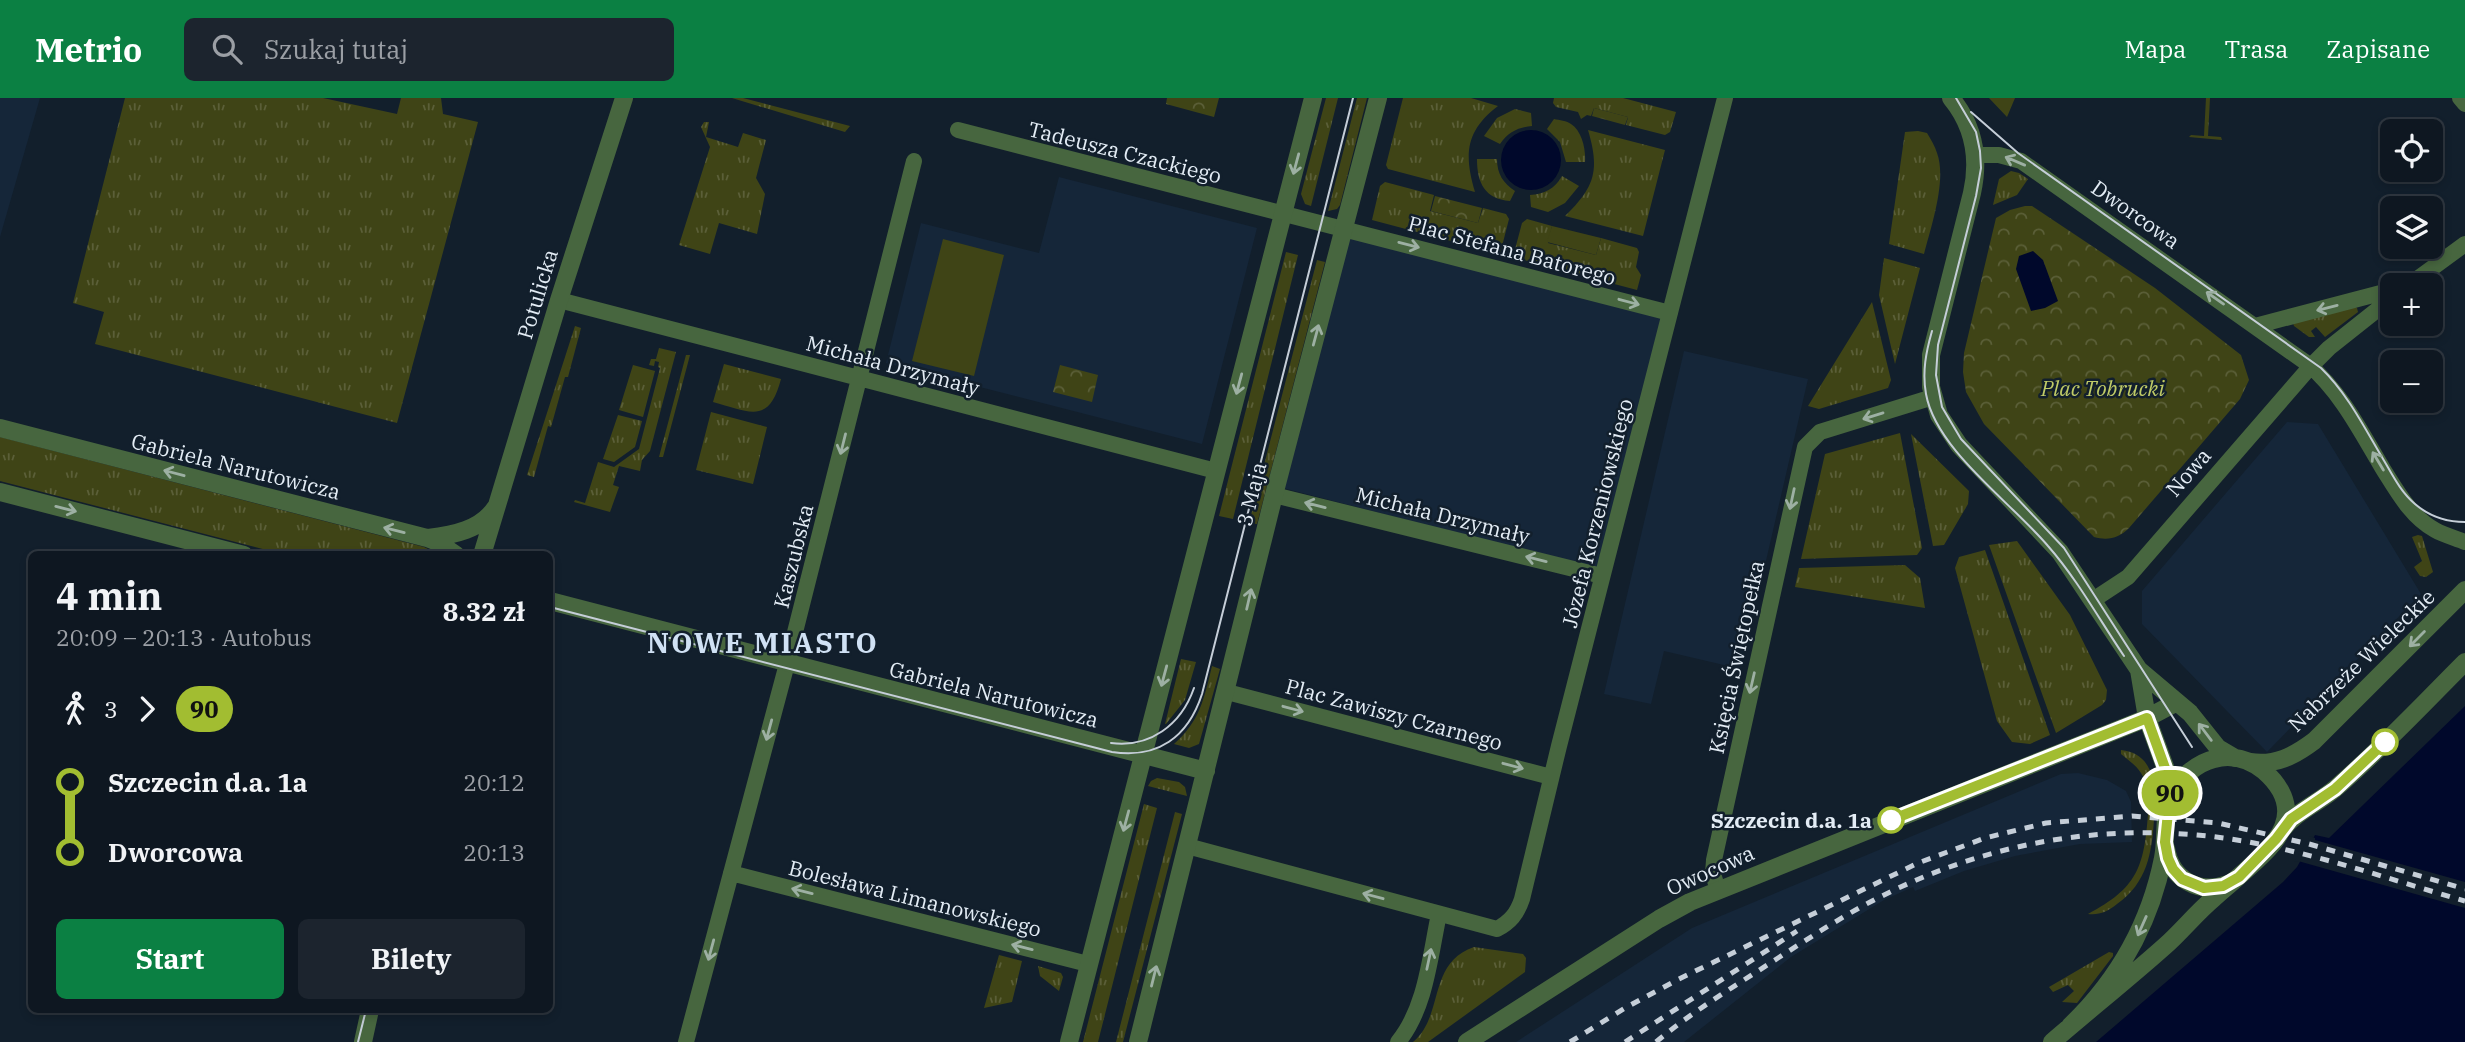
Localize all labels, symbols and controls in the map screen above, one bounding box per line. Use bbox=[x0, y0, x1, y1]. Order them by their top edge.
search box bbox=[184, 18, 674, 81]
text: Metrio bbox=[35, 28, 142, 71]
icon: search bbox=[208, 30, 246, 68]
text: Szukaj tutaj bbox=[264, 32, 408, 66]
text: Mapa bbox=[2124, 33, 2186, 65]
text: Trasa bbox=[2224, 33, 2288, 65]
text: Zapisane bbox=[2326, 33, 2430, 65]
street label: Tadeusza Czackiego bbox=[1026, 114, 1224, 190]
map controls bbox=[2380, 119, 2443, 413]
button: locate bbox=[2380, 119, 2443, 182]
one-way arrow bbox=[1289, 152, 1302, 175]
one-way arrow bbox=[2005, 153, 2027, 166]
street label: Dworcowa bbox=[2086, 173, 2186, 255]
button: layers bbox=[2380, 196, 2443, 259]
street label: Plac Stefana Batorego bbox=[1405, 209, 1619, 291]
one-way arrow bbox=[1397, 239, 1420, 252]
street label: Potulicka bbox=[510, 246, 564, 342]
button: + bbox=[2380, 273, 2443, 336]
one-way arrow bbox=[2206, 291, 2225, 305]
one-way arrow bbox=[1617, 296, 1640, 309]
one-way arrow bbox=[2316, 303, 2338, 316]
one-way arrow bbox=[1310, 324, 1323, 346]
street label: Michała Drzymały bbox=[803, 328, 983, 402]
button: − bbox=[2380, 350, 2443, 413]
one-way arrow bbox=[1232, 372, 1245, 395]
park label: Plac Tobrucki bbox=[2040, 374, 2166, 402]
street label: Józefa Korzeniowskiego bbox=[1555, 396, 1639, 630]
one-way arrow bbox=[1862, 410, 1884, 423]
street label: Gabriela Narutowicza bbox=[129, 426, 343, 506]
one-way arrow bbox=[836, 432, 849, 455]
street label: Nowa bbox=[2159, 442, 2217, 502]
one-way arrow bbox=[2371, 451, 2385, 471]
street label: 3 Maja bbox=[1230, 459, 1272, 529]
one-way arrow bbox=[163, 466, 185, 479]
street label: Michała Drzymały bbox=[1353, 480, 1534, 550]
one-way arrow bbox=[1785, 487, 1799, 510]
one-way arrow bbox=[1304, 498, 1327, 511]
street label: Kaszubska bbox=[767, 501, 819, 611]
one-way arrow bbox=[54, 503, 77, 516]
one-way arrow bbox=[383, 523, 406, 536]
one-way arrow bbox=[1525, 552, 1547, 565]
street label: Księcia Świętopełka bbox=[1702, 558, 1770, 756]
text: 4 min bbox=[56, 571, 162, 620]
street label: Nabrzeże Wieleckie bbox=[2282, 583, 2440, 737]
one-way arrow bbox=[1243, 588, 1256, 611]
text: 8.32 zł bbox=[443, 594, 525, 628]
text: 20:09 – 20:13 · Autobus bbox=[56, 622, 312, 652]
district label: NOWE MIASTO bbox=[647, 624, 879, 661]
one-way arrow bbox=[2408, 630, 2425, 647]
street label: Gabriela Narutowicza bbox=[887, 654, 1101, 734]
one-way arrow bbox=[1157, 664, 1170, 687]
one-way arrow bbox=[1745, 671, 1758, 694]
street label: Plac Zawiszy Czarnego bbox=[1282, 672, 1506, 756]
icon: walk bbox=[56, 690, 94, 728]
icon: forward bbox=[128, 690, 166, 728]
text: 90 bbox=[190, 693, 219, 725]
text: 3 bbox=[104, 694, 118, 724]
one-way arrow bbox=[1281, 703, 1304, 716]
one-way arrow bbox=[762, 719, 775, 741]
one-way arrow bbox=[2197, 723, 2212, 742]
unlabelled marker bbox=[2372, 729, 2398, 755]
one-way arrow bbox=[1502, 761, 1524, 774]
text: Szczecin d.a. 1a bbox=[108, 765, 308, 799]
text: 20:12 bbox=[463, 767, 525, 797]
line badge: 90 bbox=[2138, 770, 2202, 816]
text: 90 bbox=[2156, 777, 2184, 809]
place label: Szczecin d.a. 1a bbox=[1711, 806, 1872, 834]
marker: Szczecin d.a. 1a bbox=[1878, 807, 1904, 833]
one-way arrow bbox=[1119, 809, 1132, 832]
text: Dworcowa bbox=[108, 835, 243, 869]
text: 20:13 bbox=[463, 837, 525, 867]
street label: Owocowa bbox=[1662, 838, 1758, 902]
street label: Bolesława Limanowskiego bbox=[786, 853, 1044, 943]
one-way arrow bbox=[791, 884, 814, 897]
one-way arrow bbox=[1362, 889, 1384, 902]
one-way arrow bbox=[2134, 915, 2147, 937]
button: Start bbox=[56, 919, 284, 999]
button: Bilety bbox=[298, 919, 525, 999]
one-way arrow bbox=[704, 938, 717, 960]
one-way arrow bbox=[1011, 940, 1033, 953]
one-way arrow bbox=[1423, 948, 1436, 971]
one-way arrow bbox=[1148, 965, 1161, 988]

